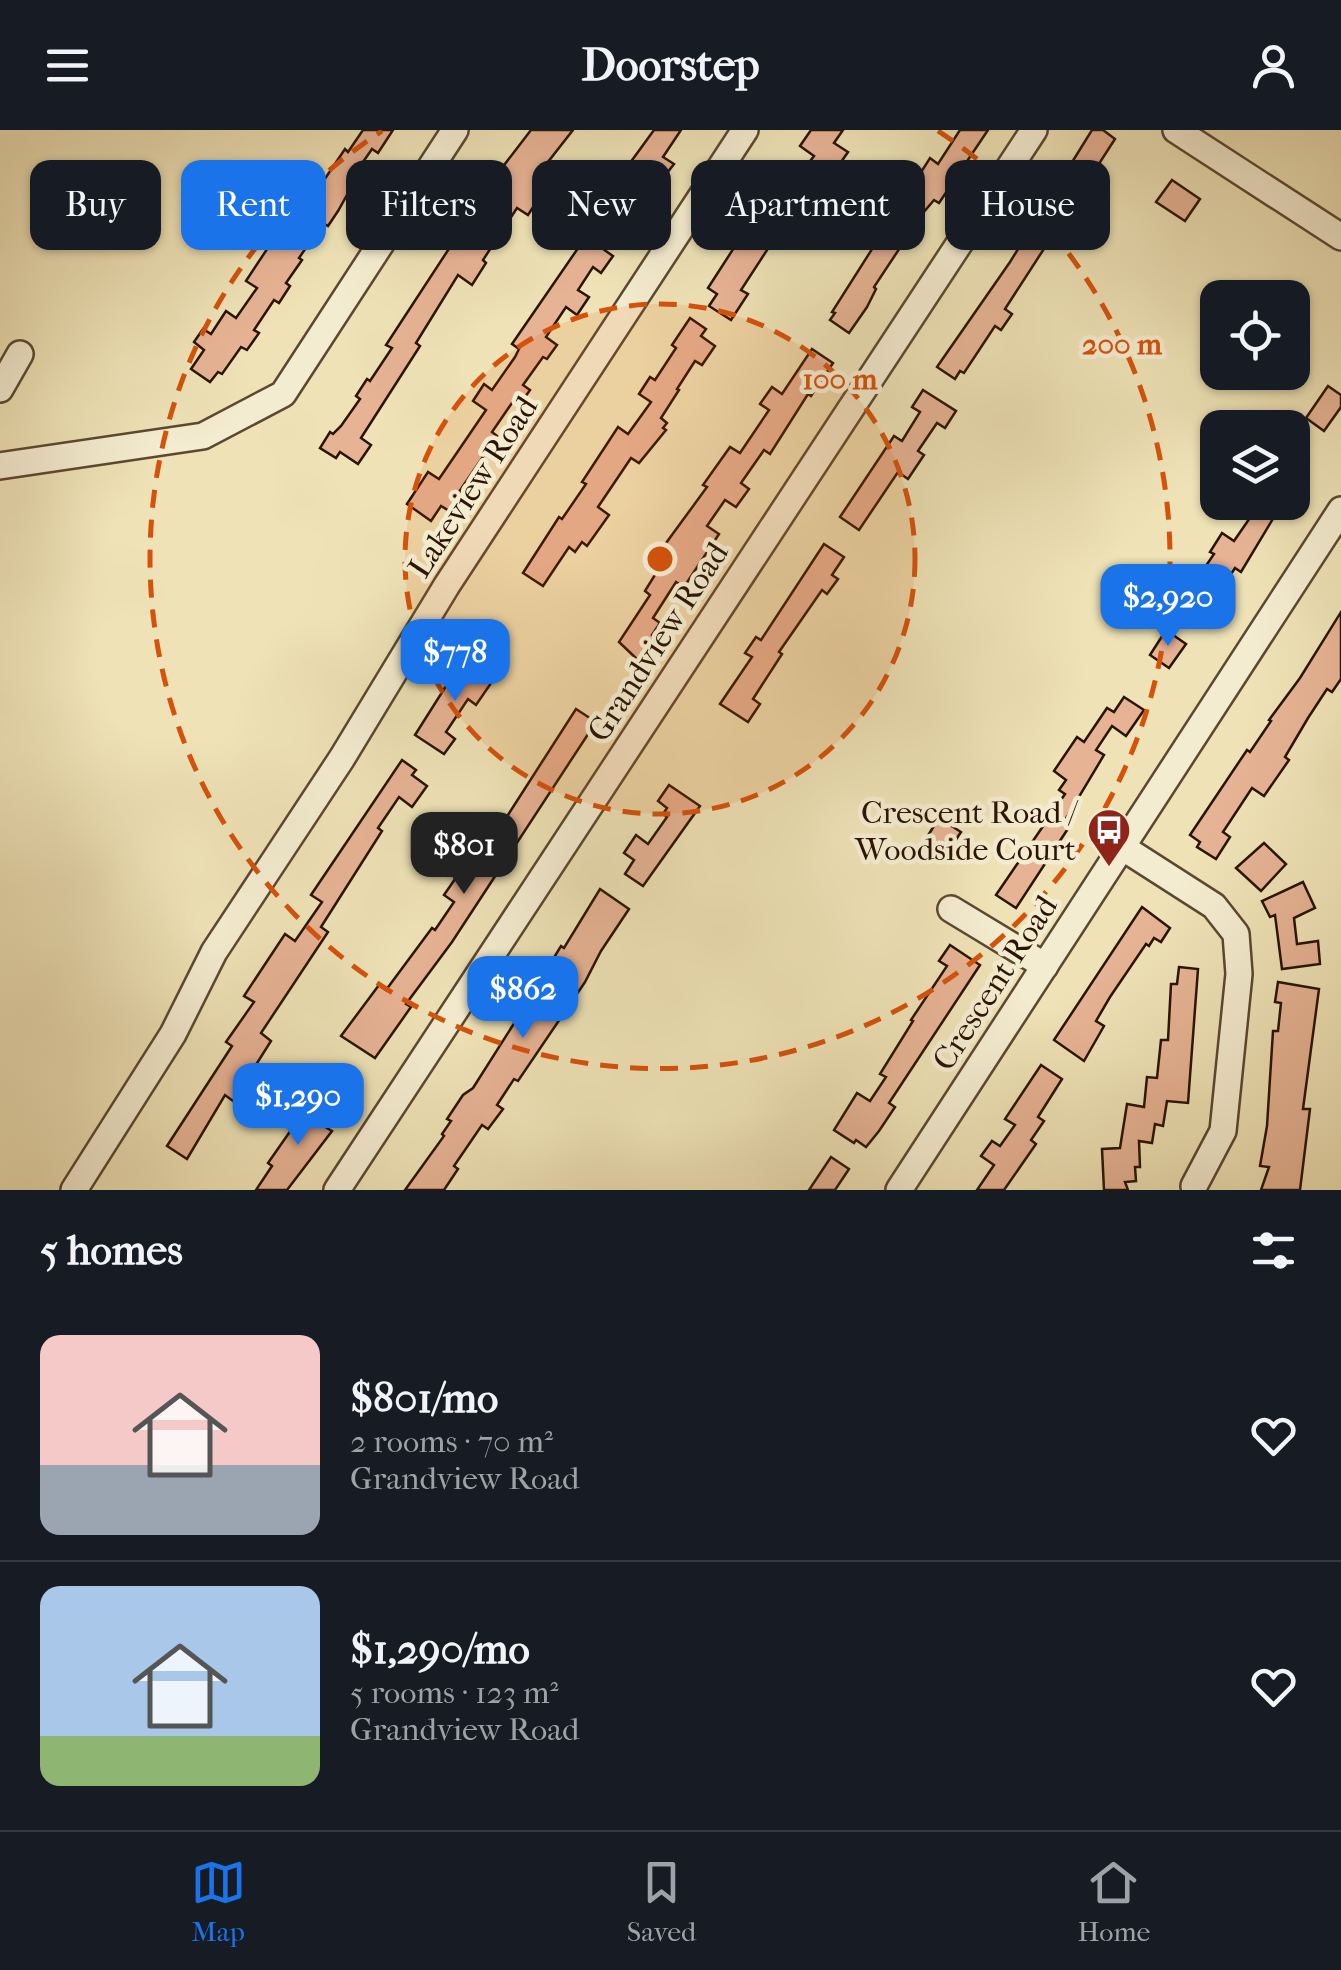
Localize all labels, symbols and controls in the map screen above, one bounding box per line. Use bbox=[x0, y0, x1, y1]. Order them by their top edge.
icon: menu bbox=[40, 38, 95, 93]
icon: person bbox=[1246, 38, 1301, 93]
text: Doorstep bbox=[581, 39, 760, 92]
chip: Buy bbox=[30, 160, 161, 250]
chip: Rent bbox=[181, 160, 326, 250]
chip: Filters bbox=[346, 160, 512, 250]
chip: New bbox=[532, 160, 671, 250]
chip: Apartment bbox=[691, 160, 925, 250]
chip: House bbox=[945, 160, 1110, 250]
map controls bbox=[1200, 280, 1310, 520]
button: locate bbox=[1200, 280, 1310, 390]
text: 200 m bbox=[1082, 327, 1163, 362]
text: 100 m bbox=[802, 362, 879, 397]
street label: Lakeview Road bbox=[401, 389, 546, 584]
button: layers bbox=[1200, 410, 1310, 520]
street label: Grandview Road bbox=[580, 535, 736, 748]
centre of rings bbox=[642, 541, 678, 577]
pin: $2,920 bbox=[1087, 564, 1249, 649]
text: $2,920 bbox=[1123, 578, 1214, 615]
pin: $778 bbox=[396, 619, 514, 704]
text: $778 bbox=[423, 633, 487, 670]
place label: Crescent Road / Woodside Court bbox=[854, 794, 1079, 868]
bus stop icon: Crescent Road / Woodside Court bbox=[1086, 807, 1132, 868]
pin: $801 bbox=[405, 812, 523, 897]
text: $801 bbox=[433, 826, 495, 863]
street label: Crescent Road bbox=[925, 888, 1065, 1077]
pin: $862 bbox=[464, 956, 582, 1041]
text: $862 bbox=[489, 970, 557, 1007]
pin: $1,290 bbox=[217, 1063, 379, 1148]
text: $1,290 bbox=[255, 1077, 341, 1114]
icon: filters bbox=[1246, 1223, 1301, 1278]
text: 5 homes bbox=[40, 1226, 183, 1275]
text: $801/mo bbox=[350, 1374, 498, 1423]
icon: home bbox=[120, 1375, 240, 1495]
icon: heart bbox=[1246, 1408, 1301, 1463]
text: 2 rooms · 70 m² bbox=[350, 1423, 553, 1460]
text: Grandview Road bbox=[350, 1460, 579, 1497]
text: $1,290/mo bbox=[350, 1625, 530, 1674]
icon: home bbox=[120, 1626, 240, 1746]
icon: heart bbox=[1246, 1659, 1301, 1714]
text: 5 rooms · 123 m² bbox=[350, 1674, 559, 1711]
text: Grandview Road bbox=[350, 1711, 579, 1748]
tab: Map bbox=[191, 1855, 246, 1948]
tab: Saved bbox=[627, 1855, 696, 1948]
tab: Home bbox=[1078, 1855, 1150, 1948]

